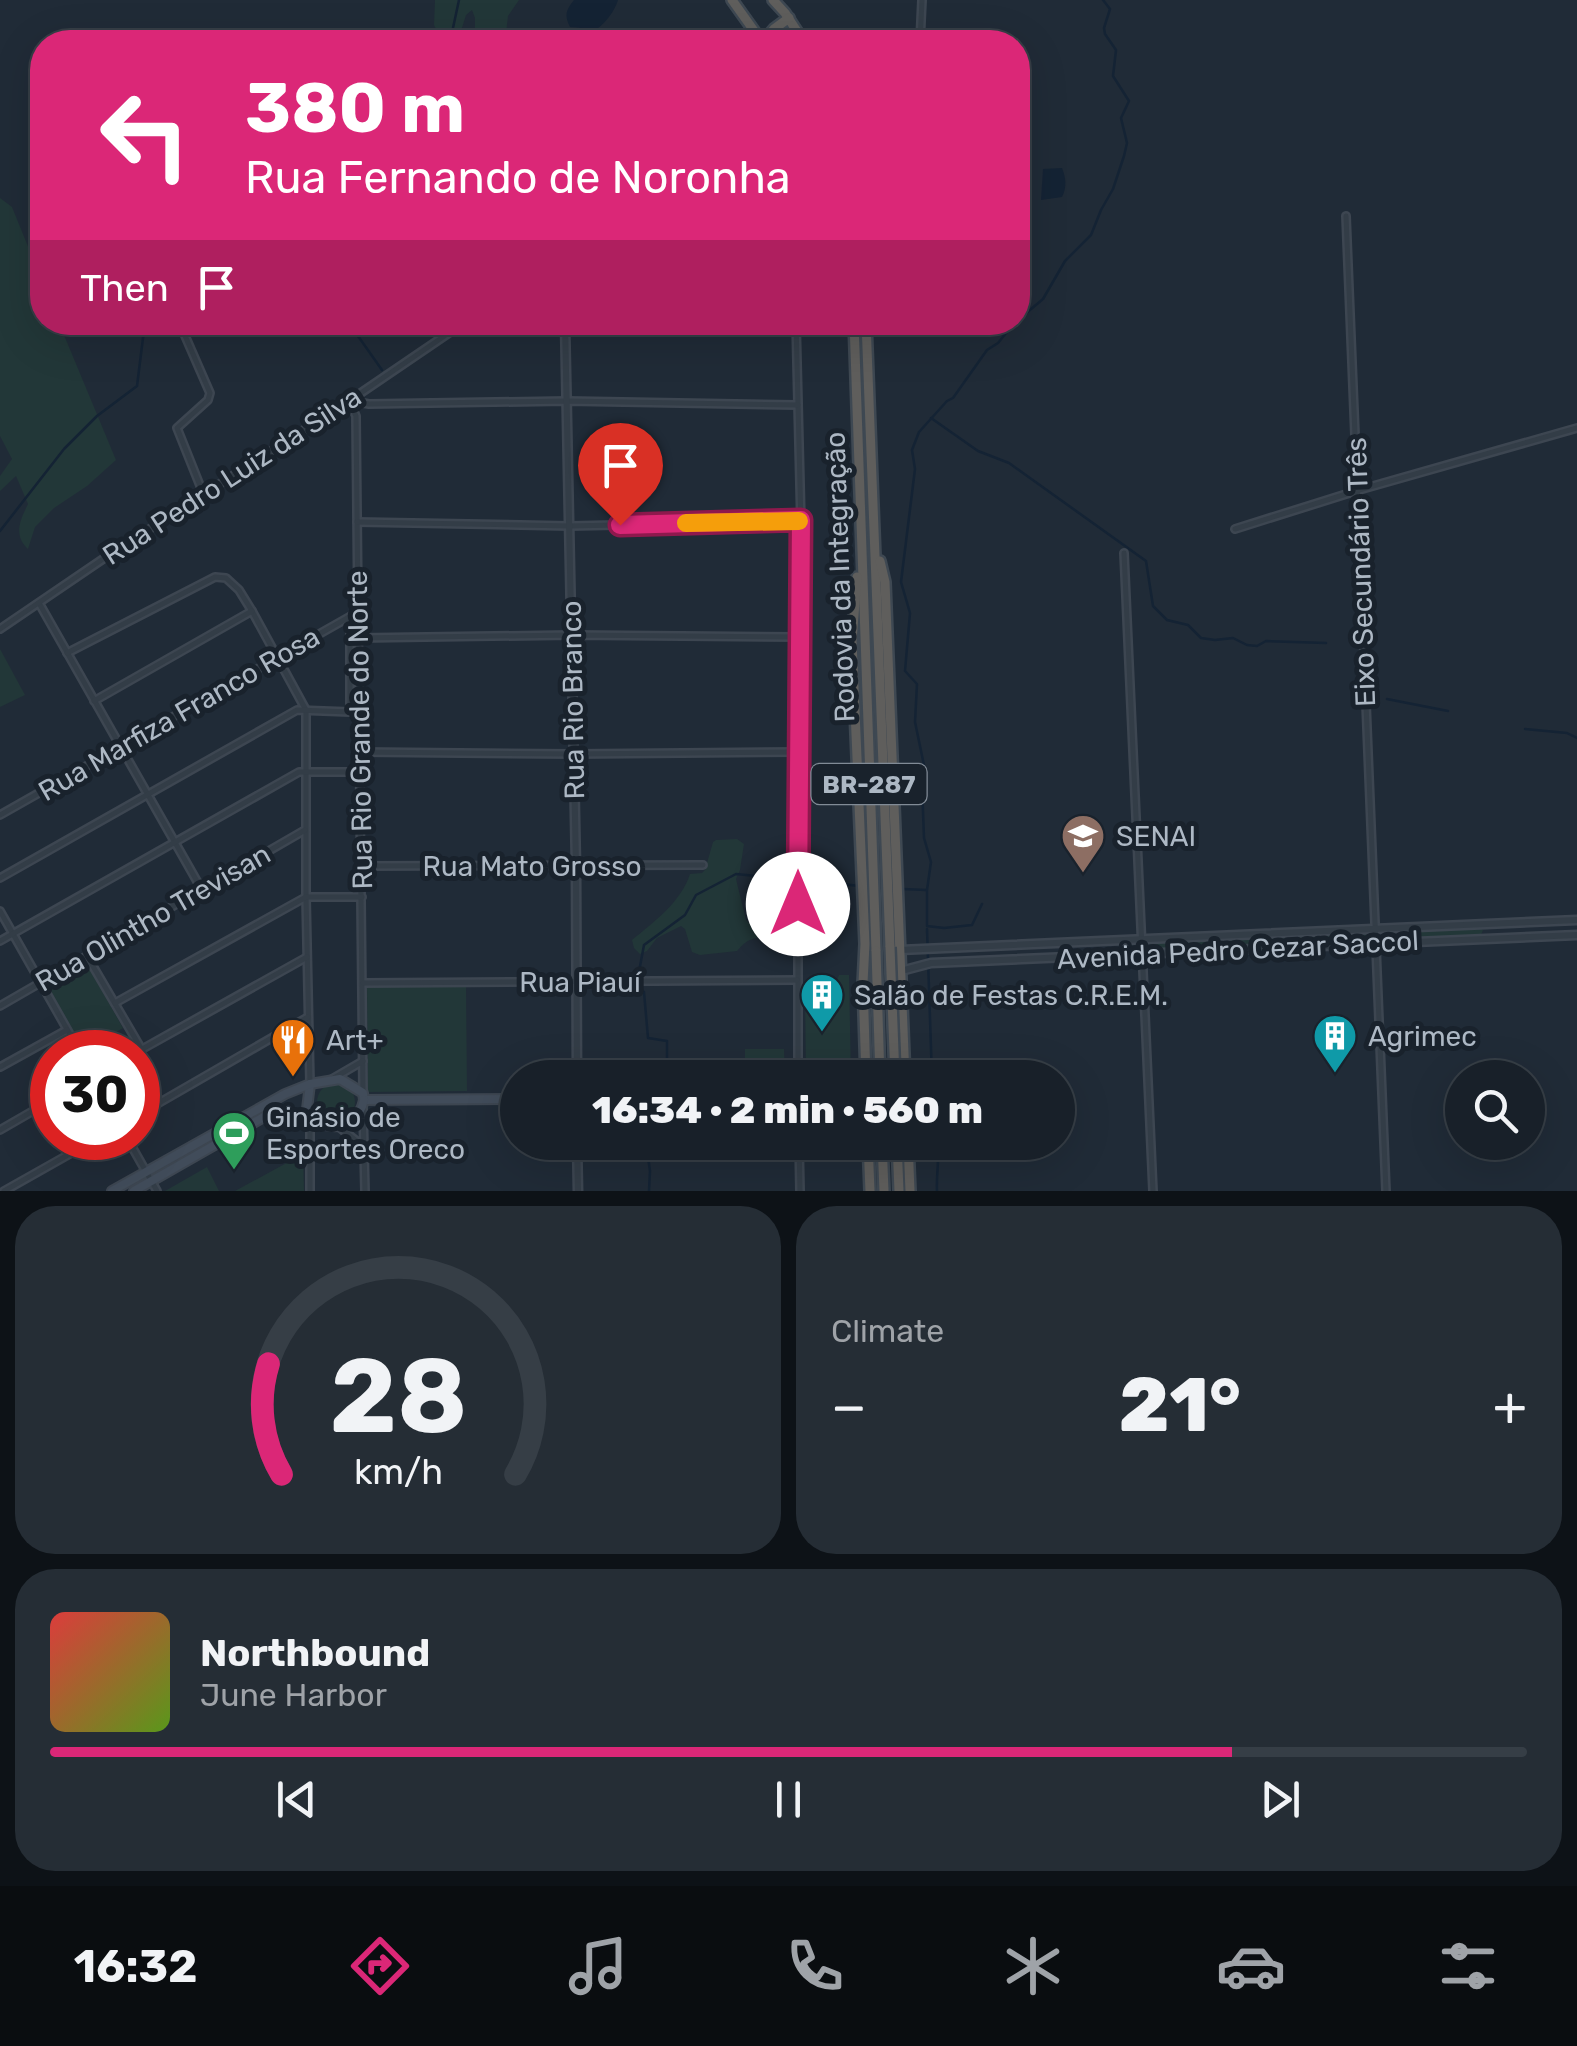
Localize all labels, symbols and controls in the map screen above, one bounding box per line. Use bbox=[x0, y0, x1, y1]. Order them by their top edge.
text: 380 m bbox=[245, 67, 465, 150]
icon: left bbox=[80, 70, 210, 200]
text: Rua Fernando de Noronha bbox=[245, 151, 791, 204]
icon: arrive bbox=[189, 260, 244, 315]
text: Then bbox=[80, 265, 169, 311]
street label: Rua Pedro Luiz da Silva bbox=[97, 380, 367, 572]
pin bbox=[578, 423, 663, 526]
street label: Rodovia da Integração bbox=[818, 431, 862, 723]
street label: Eixo Secundário Três bbox=[1340, 437, 1382, 707]
icon: arrive bbox=[593, 438, 648, 493]
street label: Rua Rio Grande do Norte bbox=[341, 570, 379, 890]
street label: Rua Rio Branco bbox=[555, 600, 591, 800]
street label: Rua Marfiza Franco Rosa bbox=[33, 620, 325, 808]
road number: BR-287 bbox=[812, 764, 926, 804]
school or university icon: SENAI bbox=[1060, 813, 1106, 874]
place label: SENAI bbox=[1116, 820, 1196, 853]
street label: Rua Olintho Trevisan bbox=[30, 837, 276, 999]
street label: Rua Mato Grosso bbox=[422, 850, 642, 883]
position arrow bbox=[746, 852, 850, 956]
street label: Avenida Pedro Cezar Saccol bbox=[1056, 924, 1420, 976]
street label: Rua Piauí bbox=[519, 966, 642, 999]
building icon: Salão de Festas C.R.E.M. bbox=[799, 972, 845, 1033]
place label: Salão de Festas C.R.E.M. bbox=[854, 979, 1168, 1012]
building icon: Agrimec bbox=[1312, 1013, 1358, 1074]
restaurant icon: Art+ bbox=[270, 1017, 316, 1078]
place label: Agrimec bbox=[1368, 1020, 1477, 1053]
place label: Art+ bbox=[326, 1024, 384, 1057]
speed limit sign: 30 bbox=[30, 1030, 160, 1160]
map controls bbox=[1445, 1060, 1545, 1160]
button: search bbox=[1445, 1060, 1545, 1160]
text: 16:34 · 2 min · 560 m bbox=[592, 1087, 983, 1133]
place label: Ginásio de Esportes Oreco bbox=[266, 1101, 465, 1166]
sports icon: Ginásio de Esportes Oreco bbox=[211, 1110, 257, 1171]
text: Climate bbox=[831, 1312, 944, 1350]
text: 28 bbox=[329, 1335, 467, 1458]
text: 21° bbox=[1119, 1361, 1241, 1450]
text: − bbox=[831, 1374, 867, 1439]
text: + bbox=[1493, 1374, 1527, 1439]
text: km/h bbox=[353, 1451, 443, 1493]
text: Northbound bbox=[200, 1630, 430, 1676]
text: June Harbor bbox=[200, 1676, 387, 1714]
icon: previous bbox=[269, 1772, 324, 1827]
icon: pause bbox=[761, 1772, 816, 1827]
icon: next bbox=[1253, 1772, 1308, 1827]
icon: directions bbox=[345, 1931, 415, 2001]
icon: music bbox=[563, 1931, 633, 2001]
icon: phone bbox=[780, 1931, 850, 2001]
icon: climate bbox=[998, 1931, 1068, 2001]
icon: car bbox=[1216, 1931, 1286, 2001]
icon: filters bbox=[1433, 1931, 1503, 2001]
text: 16:32 bbox=[74, 1940, 198, 1993]

